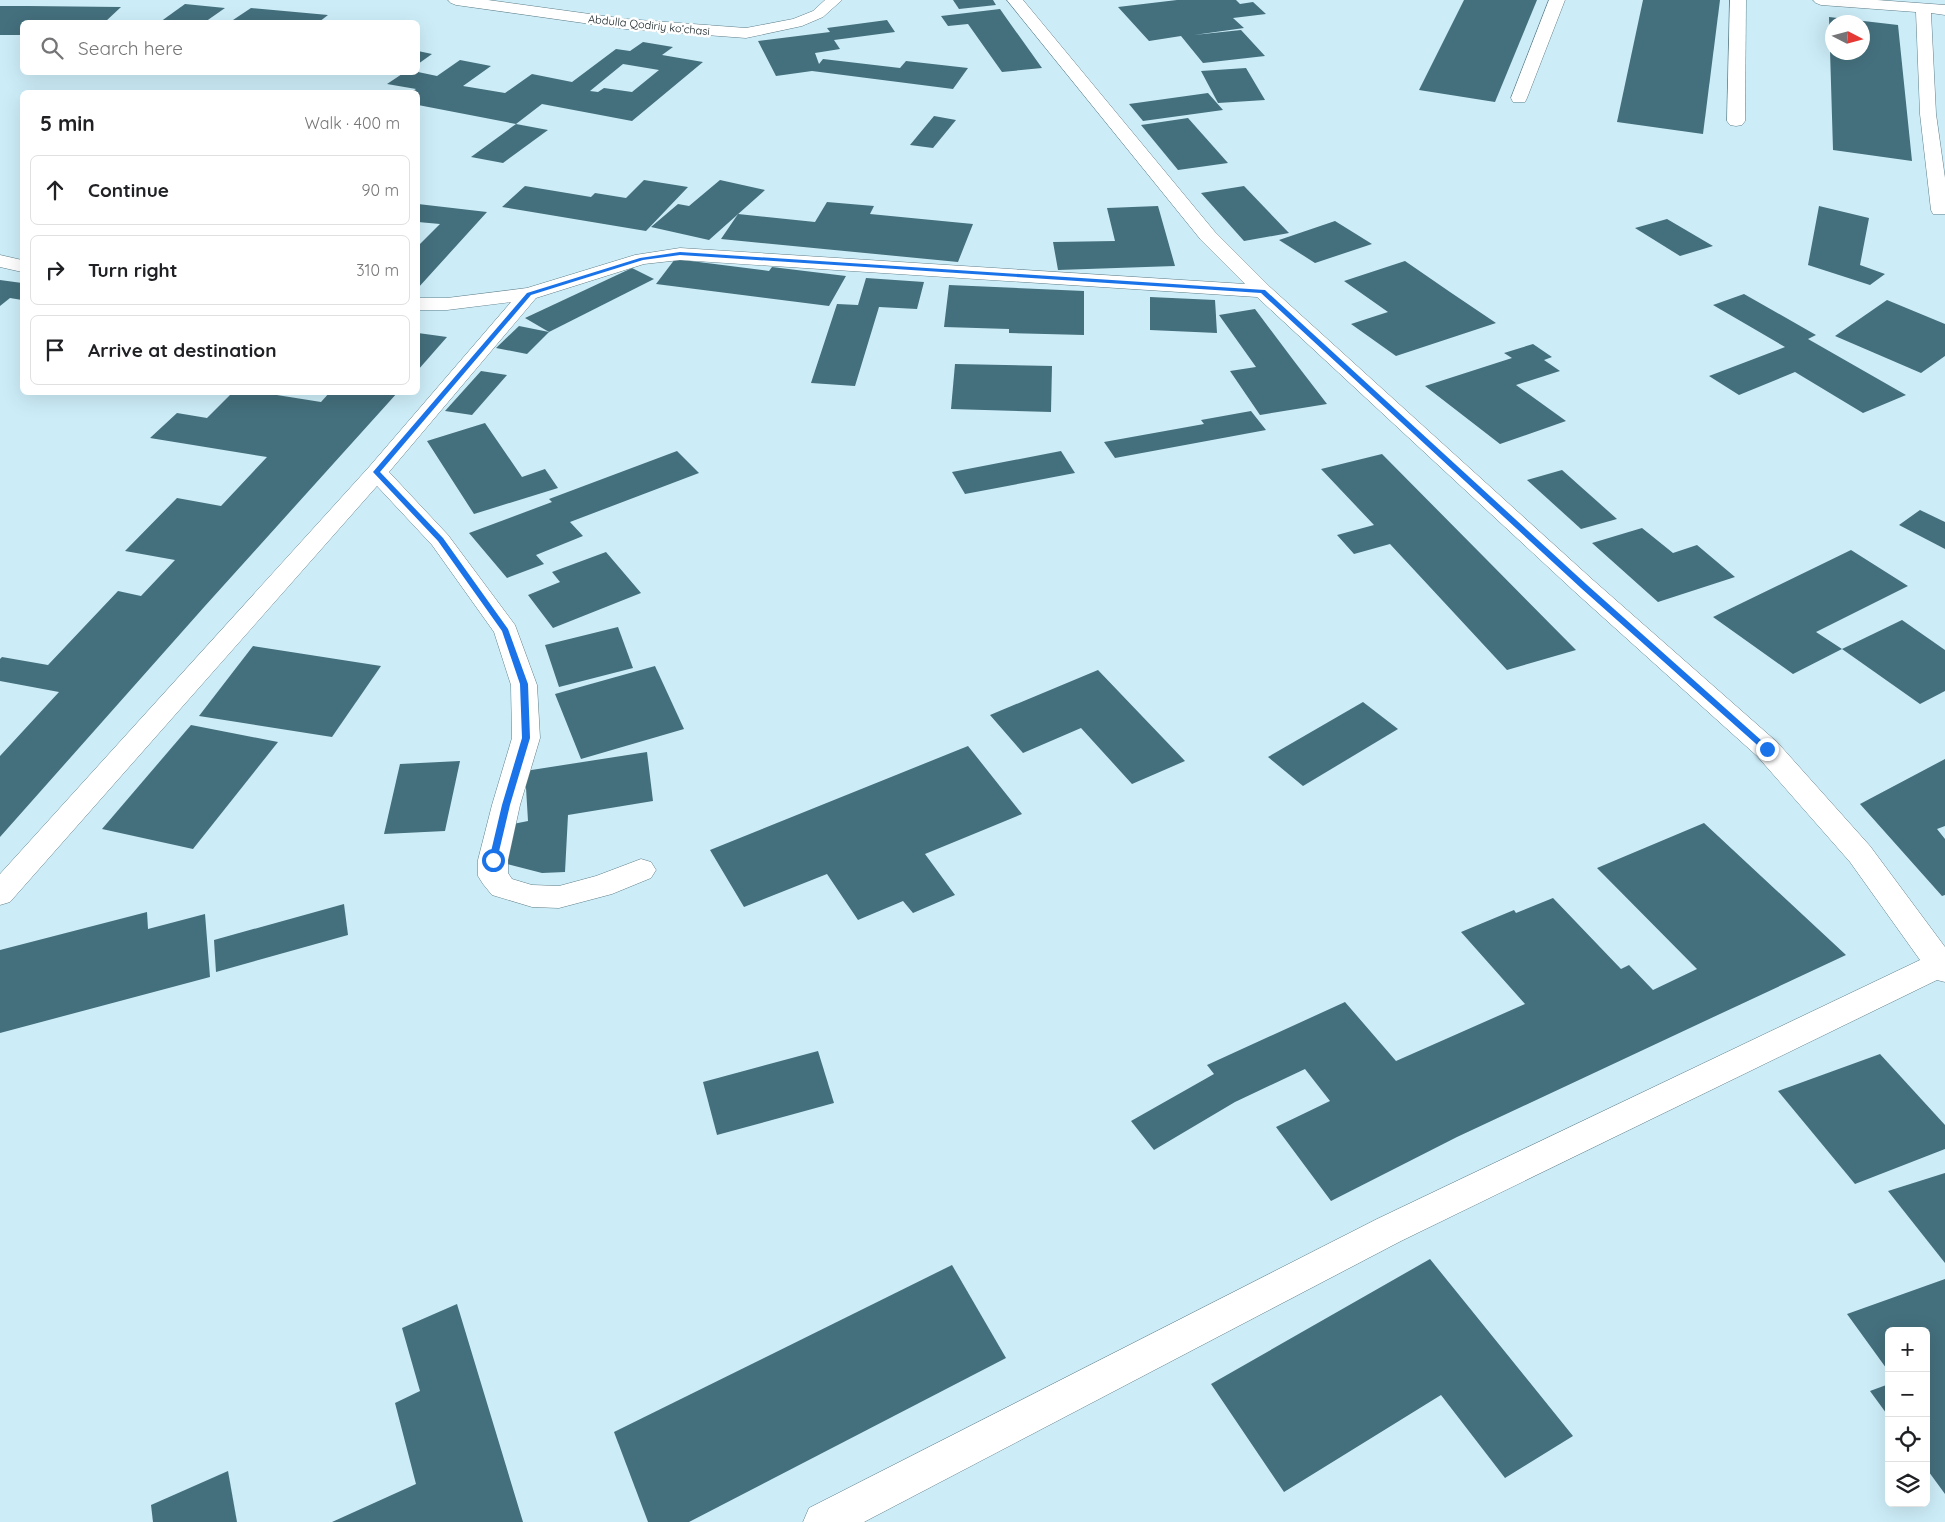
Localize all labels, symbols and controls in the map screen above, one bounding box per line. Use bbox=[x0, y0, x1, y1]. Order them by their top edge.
street label: Abdulla Qodiriy koʻchasi bbox=[587, 12, 711, 38]
north arrow bbox=[1825, 15, 1870, 60]
search box bbox=[20, 20, 420, 75]
icon: search bbox=[38, 34, 66, 62]
text: Search here bbox=[78, 36, 183, 60]
text: 5 min bbox=[40, 110, 95, 136]
text: Walk · 400 m bbox=[304, 113, 400, 133]
icon: ahead bbox=[41, 176, 69, 204]
text: Continue bbox=[88, 178, 169, 202]
text: 90 m bbox=[362, 180, 399, 200]
icon: right bbox=[41, 256, 69, 284]
text: Turn right bbox=[88, 258, 177, 282]
text: 310 m bbox=[356, 260, 399, 280]
icon: arrive bbox=[41, 336, 69, 364]
text: Arrive at destination bbox=[88, 338, 277, 362]
route end bbox=[1756, 738, 1779, 761]
route start bbox=[482, 849, 505, 872]
map controls bbox=[1885, 1327, 1930, 1507]
button: + bbox=[1885, 1327, 1930, 1372]
button: − bbox=[1885, 1372, 1930, 1417]
button: locate bbox=[1885, 1417, 1930, 1462]
button: layers bbox=[1885, 1462, 1930, 1507]

